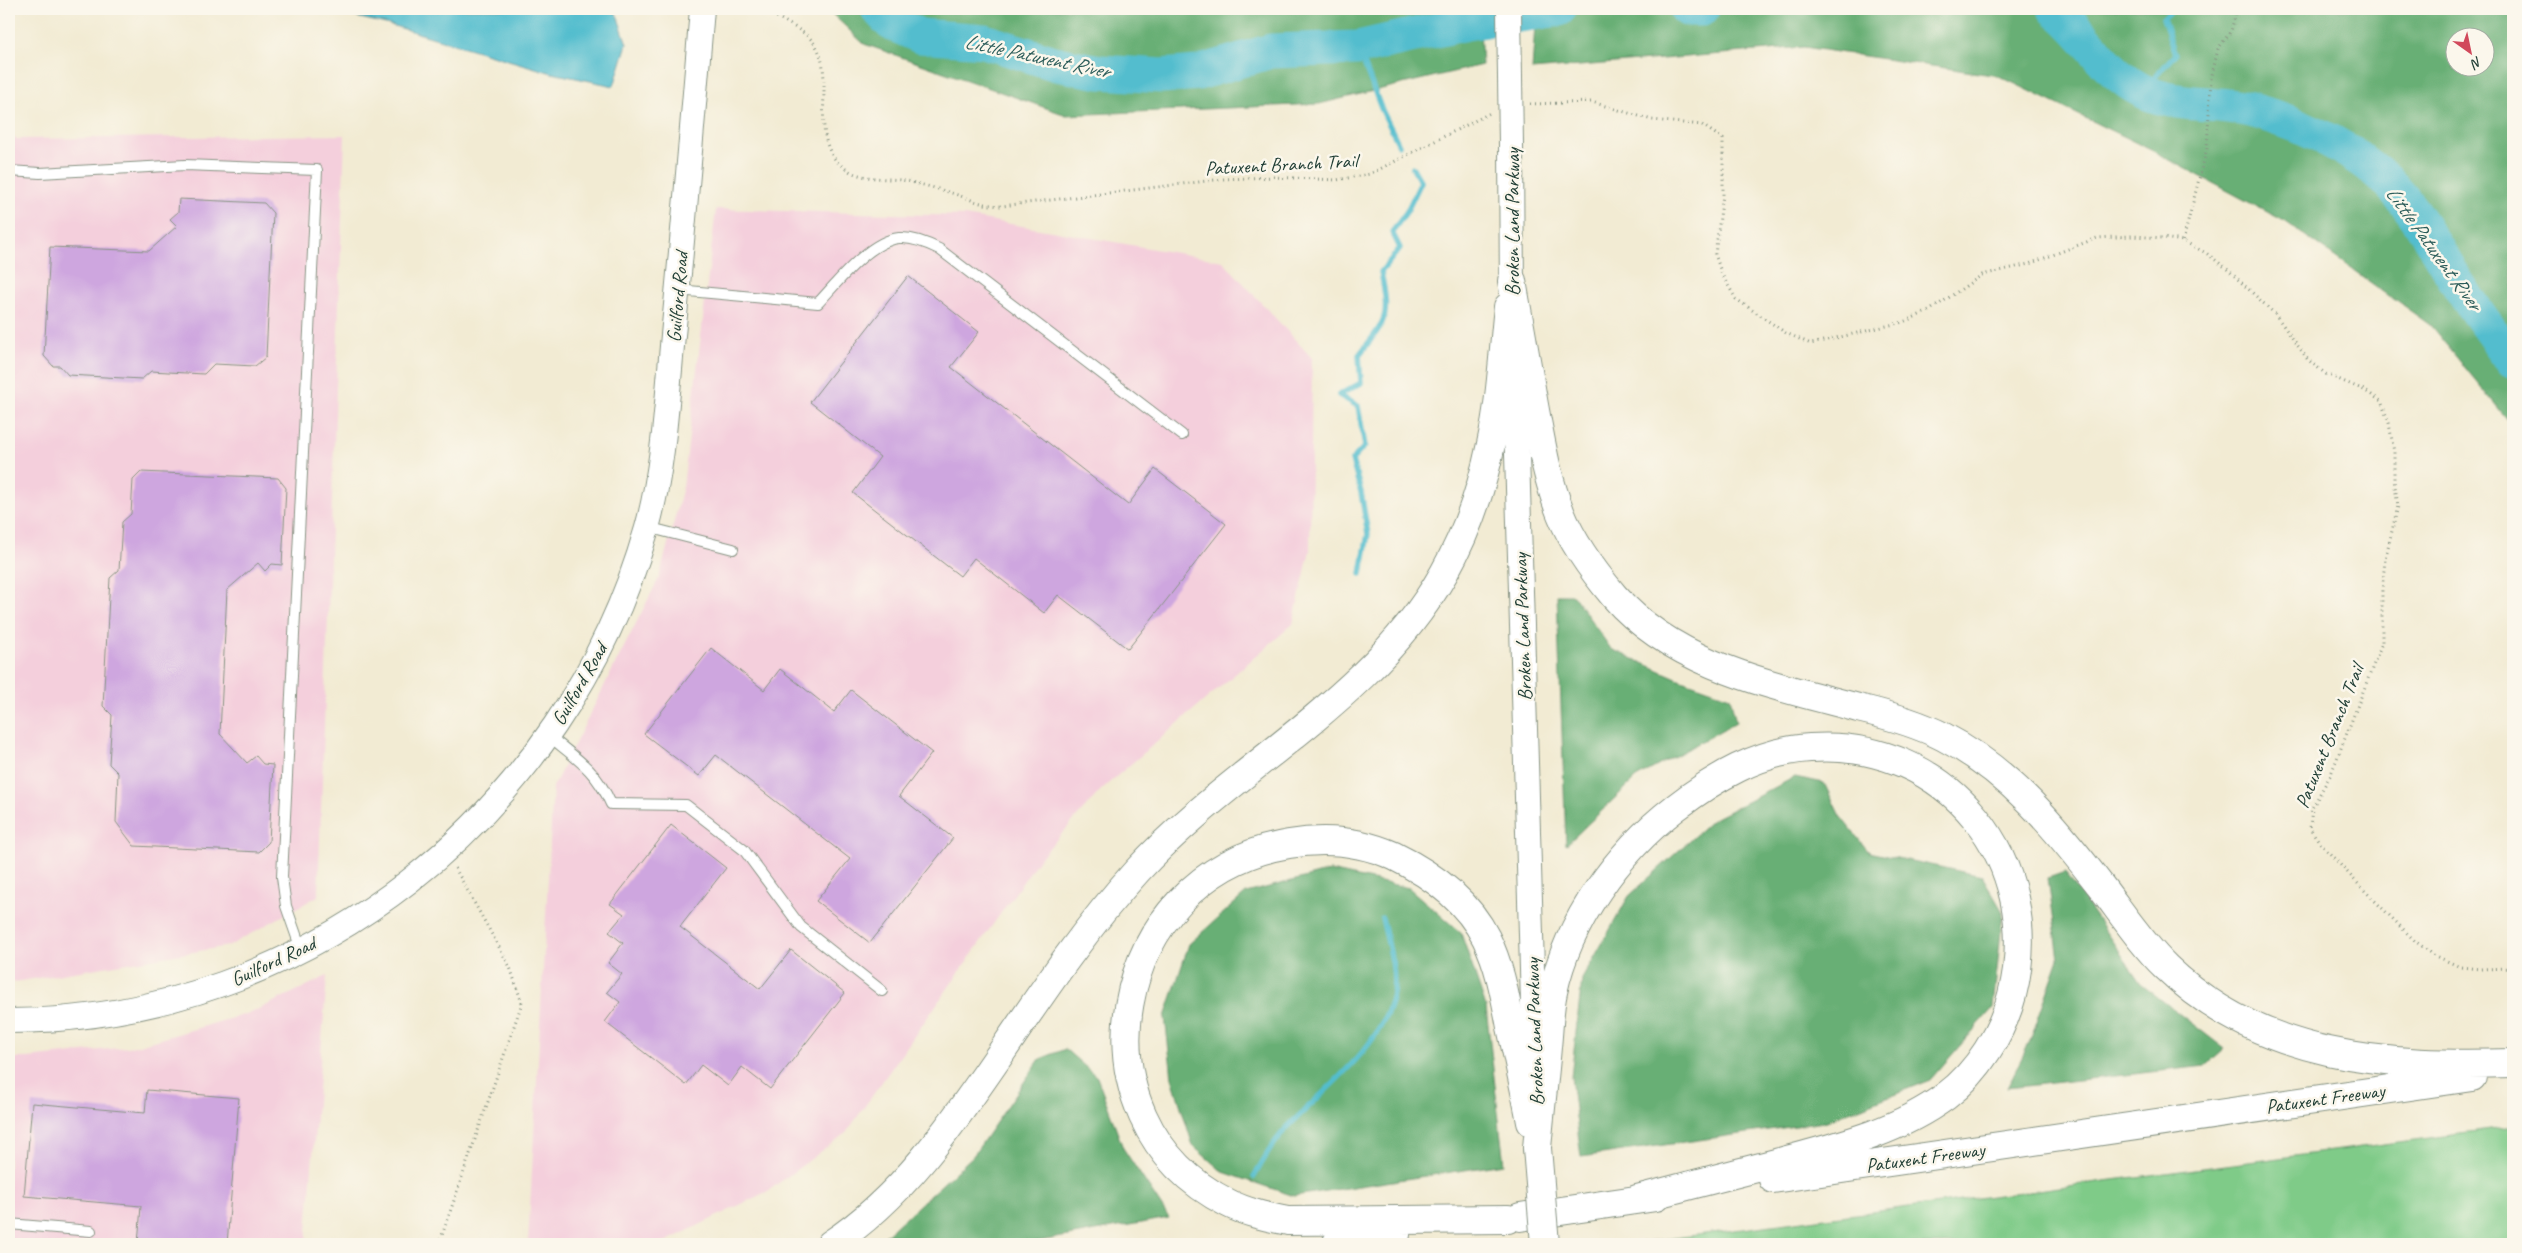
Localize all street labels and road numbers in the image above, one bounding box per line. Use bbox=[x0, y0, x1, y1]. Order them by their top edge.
street label: Broken Land Parkway bbox=[1500, 146, 1525, 296]
street label: Patuxent Branch Trail bbox=[1204, 148, 1362, 181]
street label: Guilford Road bbox=[661, 248, 694, 343]
street label: Broken Land Parkway bbox=[1507, 551, 1538, 701]
street label: Guilford Road bbox=[546, 636, 614, 730]
street label: Patuxent Branch Trail bbox=[2289, 657, 2371, 812]
street label: Guilford Road bbox=[227, 930, 322, 992]
street label: Broken Land Parkway bbox=[1519, 956, 1550, 1106]
street label: Patuxent Freeway bbox=[2264, 1077, 2388, 1119]
street label: Patuxent Freeway bbox=[1864, 1136, 1988, 1178]

